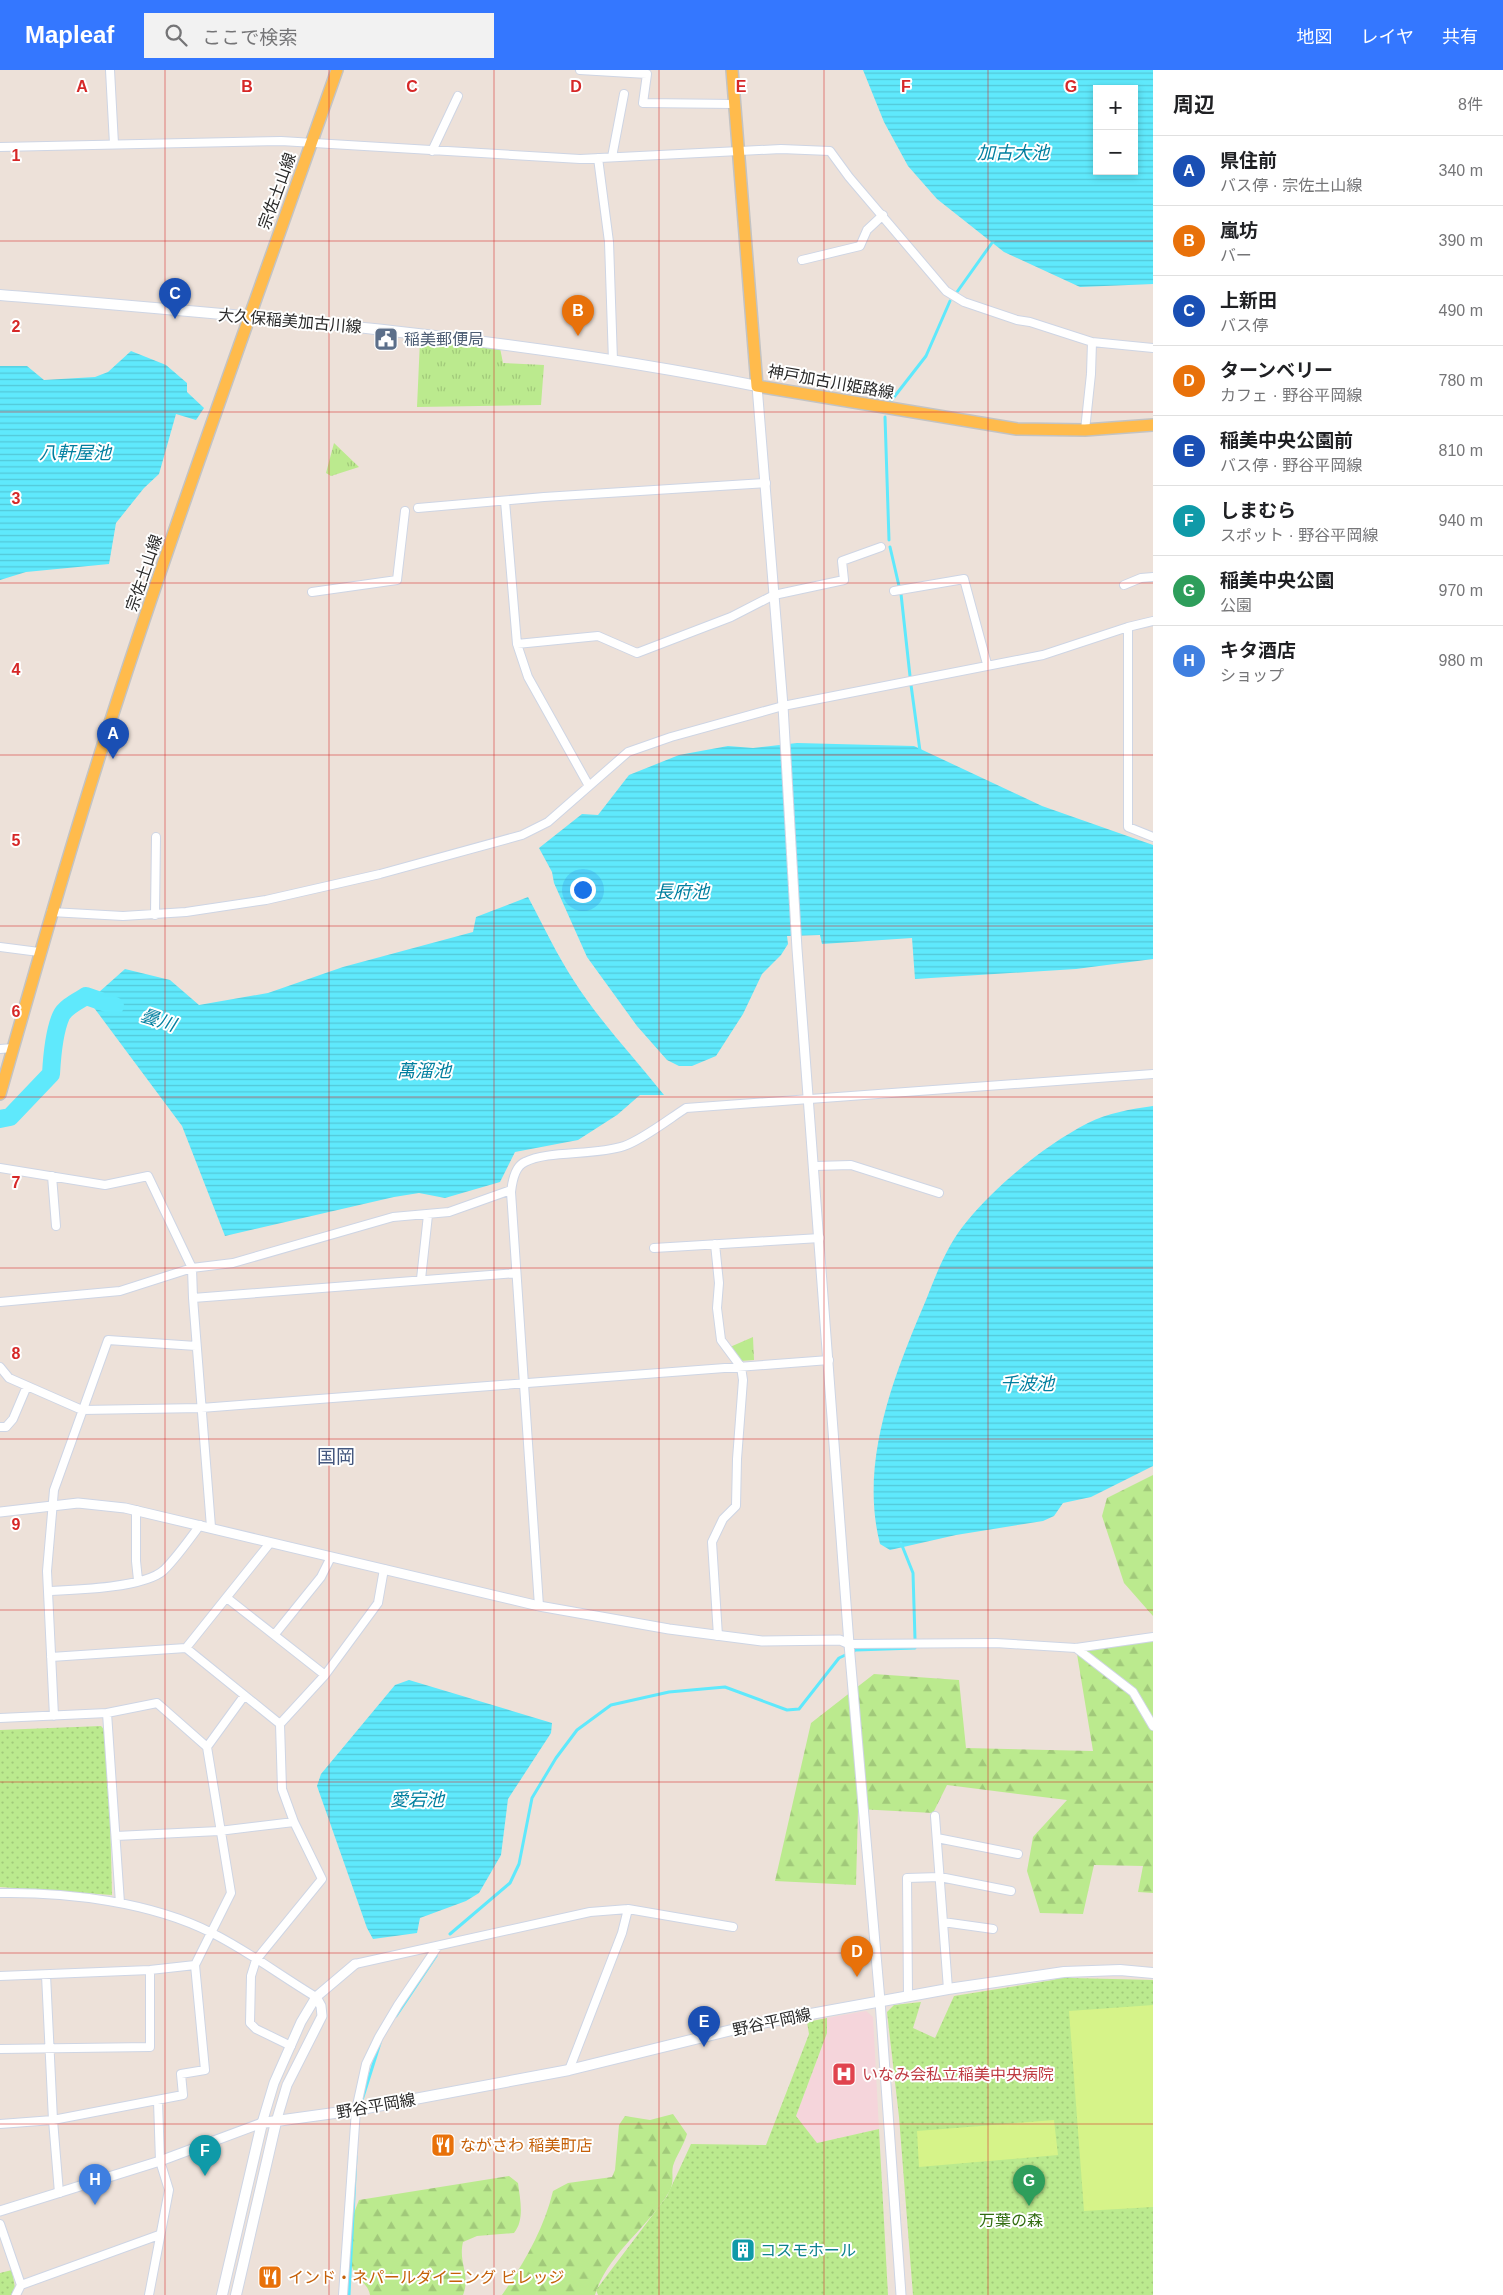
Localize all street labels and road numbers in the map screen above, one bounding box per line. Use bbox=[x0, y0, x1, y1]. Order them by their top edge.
street label: 宗佐土山線 bbox=[255, 150, 299, 232]
street label: 大久保稲美加古川線 bbox=[218, 306, 362, 336]
street label: 神戸加古川姫路線 bbox=[766, 363, 896, 401]
street label: 宗佐土山線 bbox=[123, 532, 165, 614]
street label: 野谷平岡線 bbox=[731, 2005, 813, 2039]
street label: 野谷平岡線 bbox=[335, 2091, 417, 2121]

